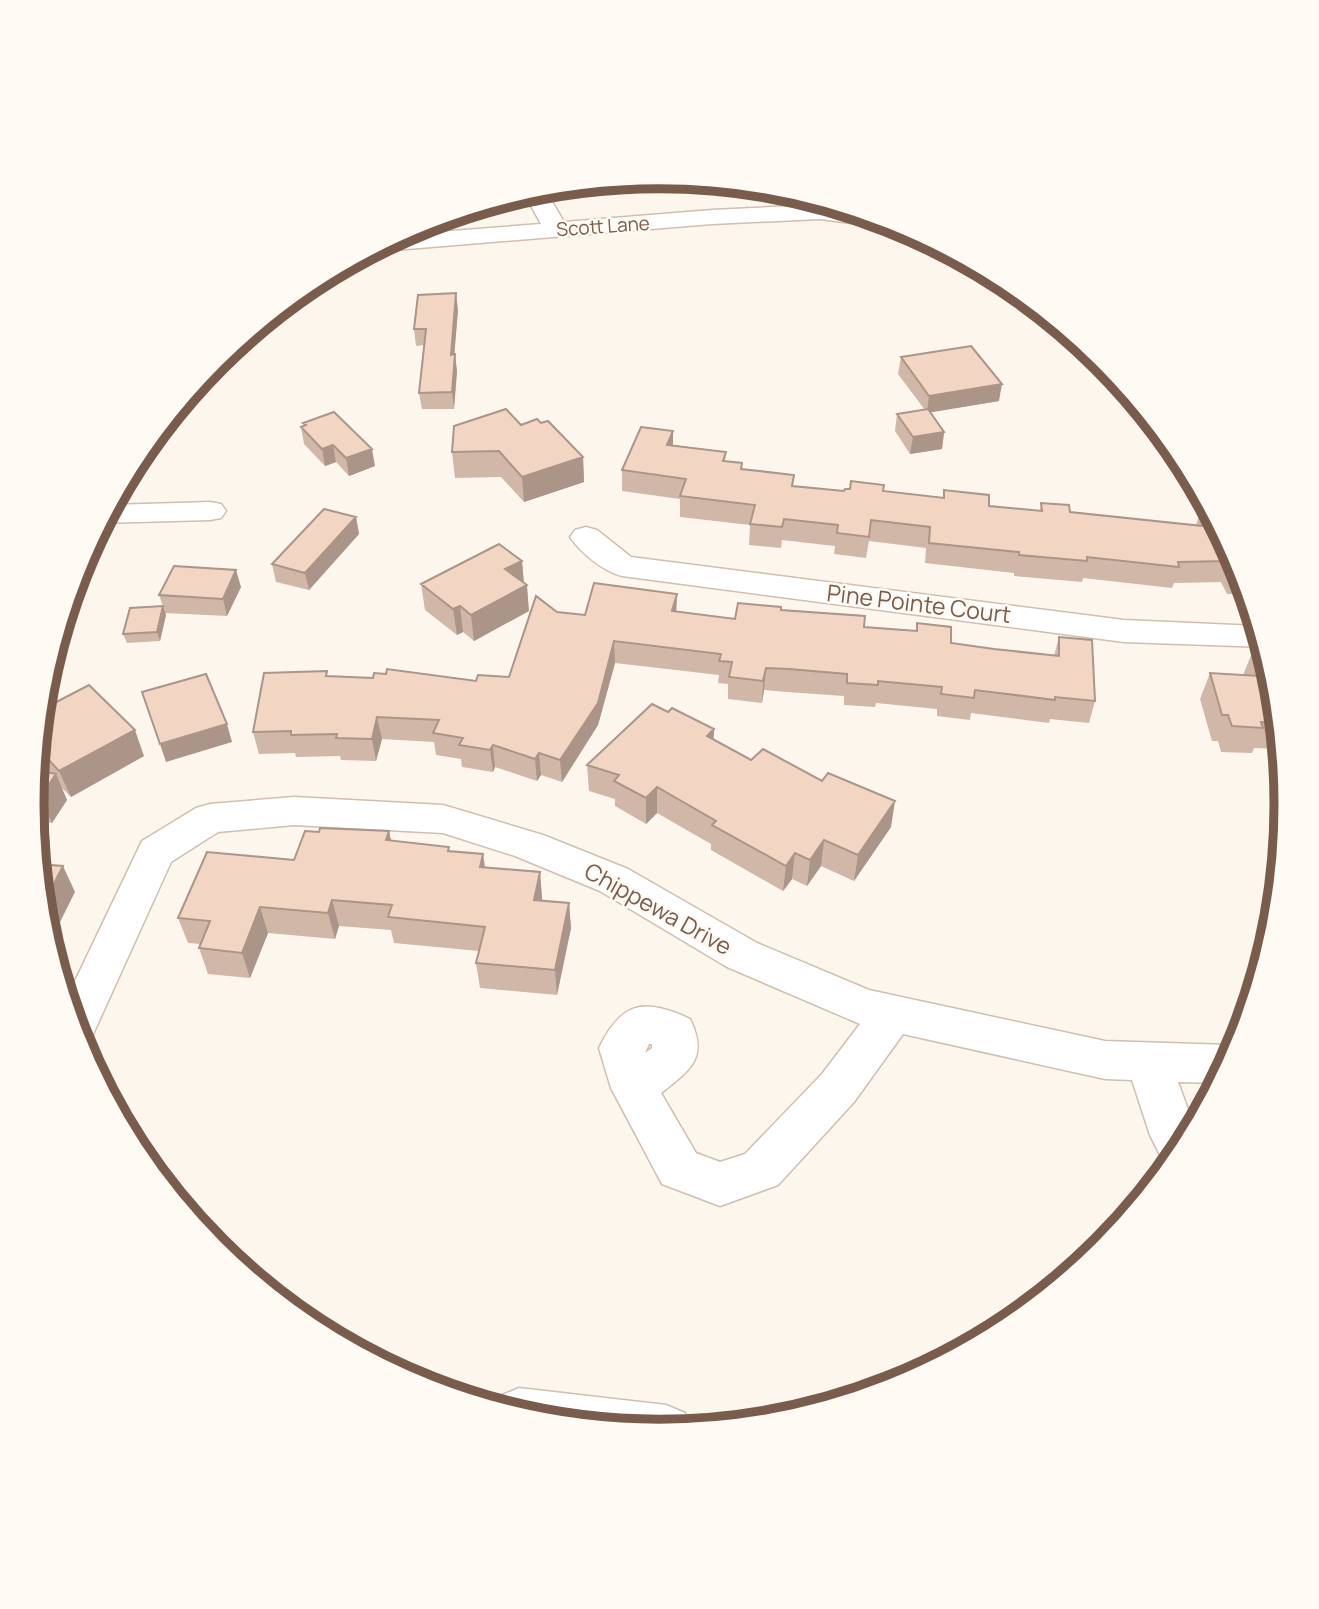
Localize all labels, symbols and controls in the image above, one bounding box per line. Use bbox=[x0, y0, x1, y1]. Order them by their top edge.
street label: Scott Lane bbox=[555, 210, 651, 242]
street label: Pine Pointe Court bbox=[825, 576, 1013, 630]
street label: Chippewa Drive bbox=[579, 854, 738, 962]

